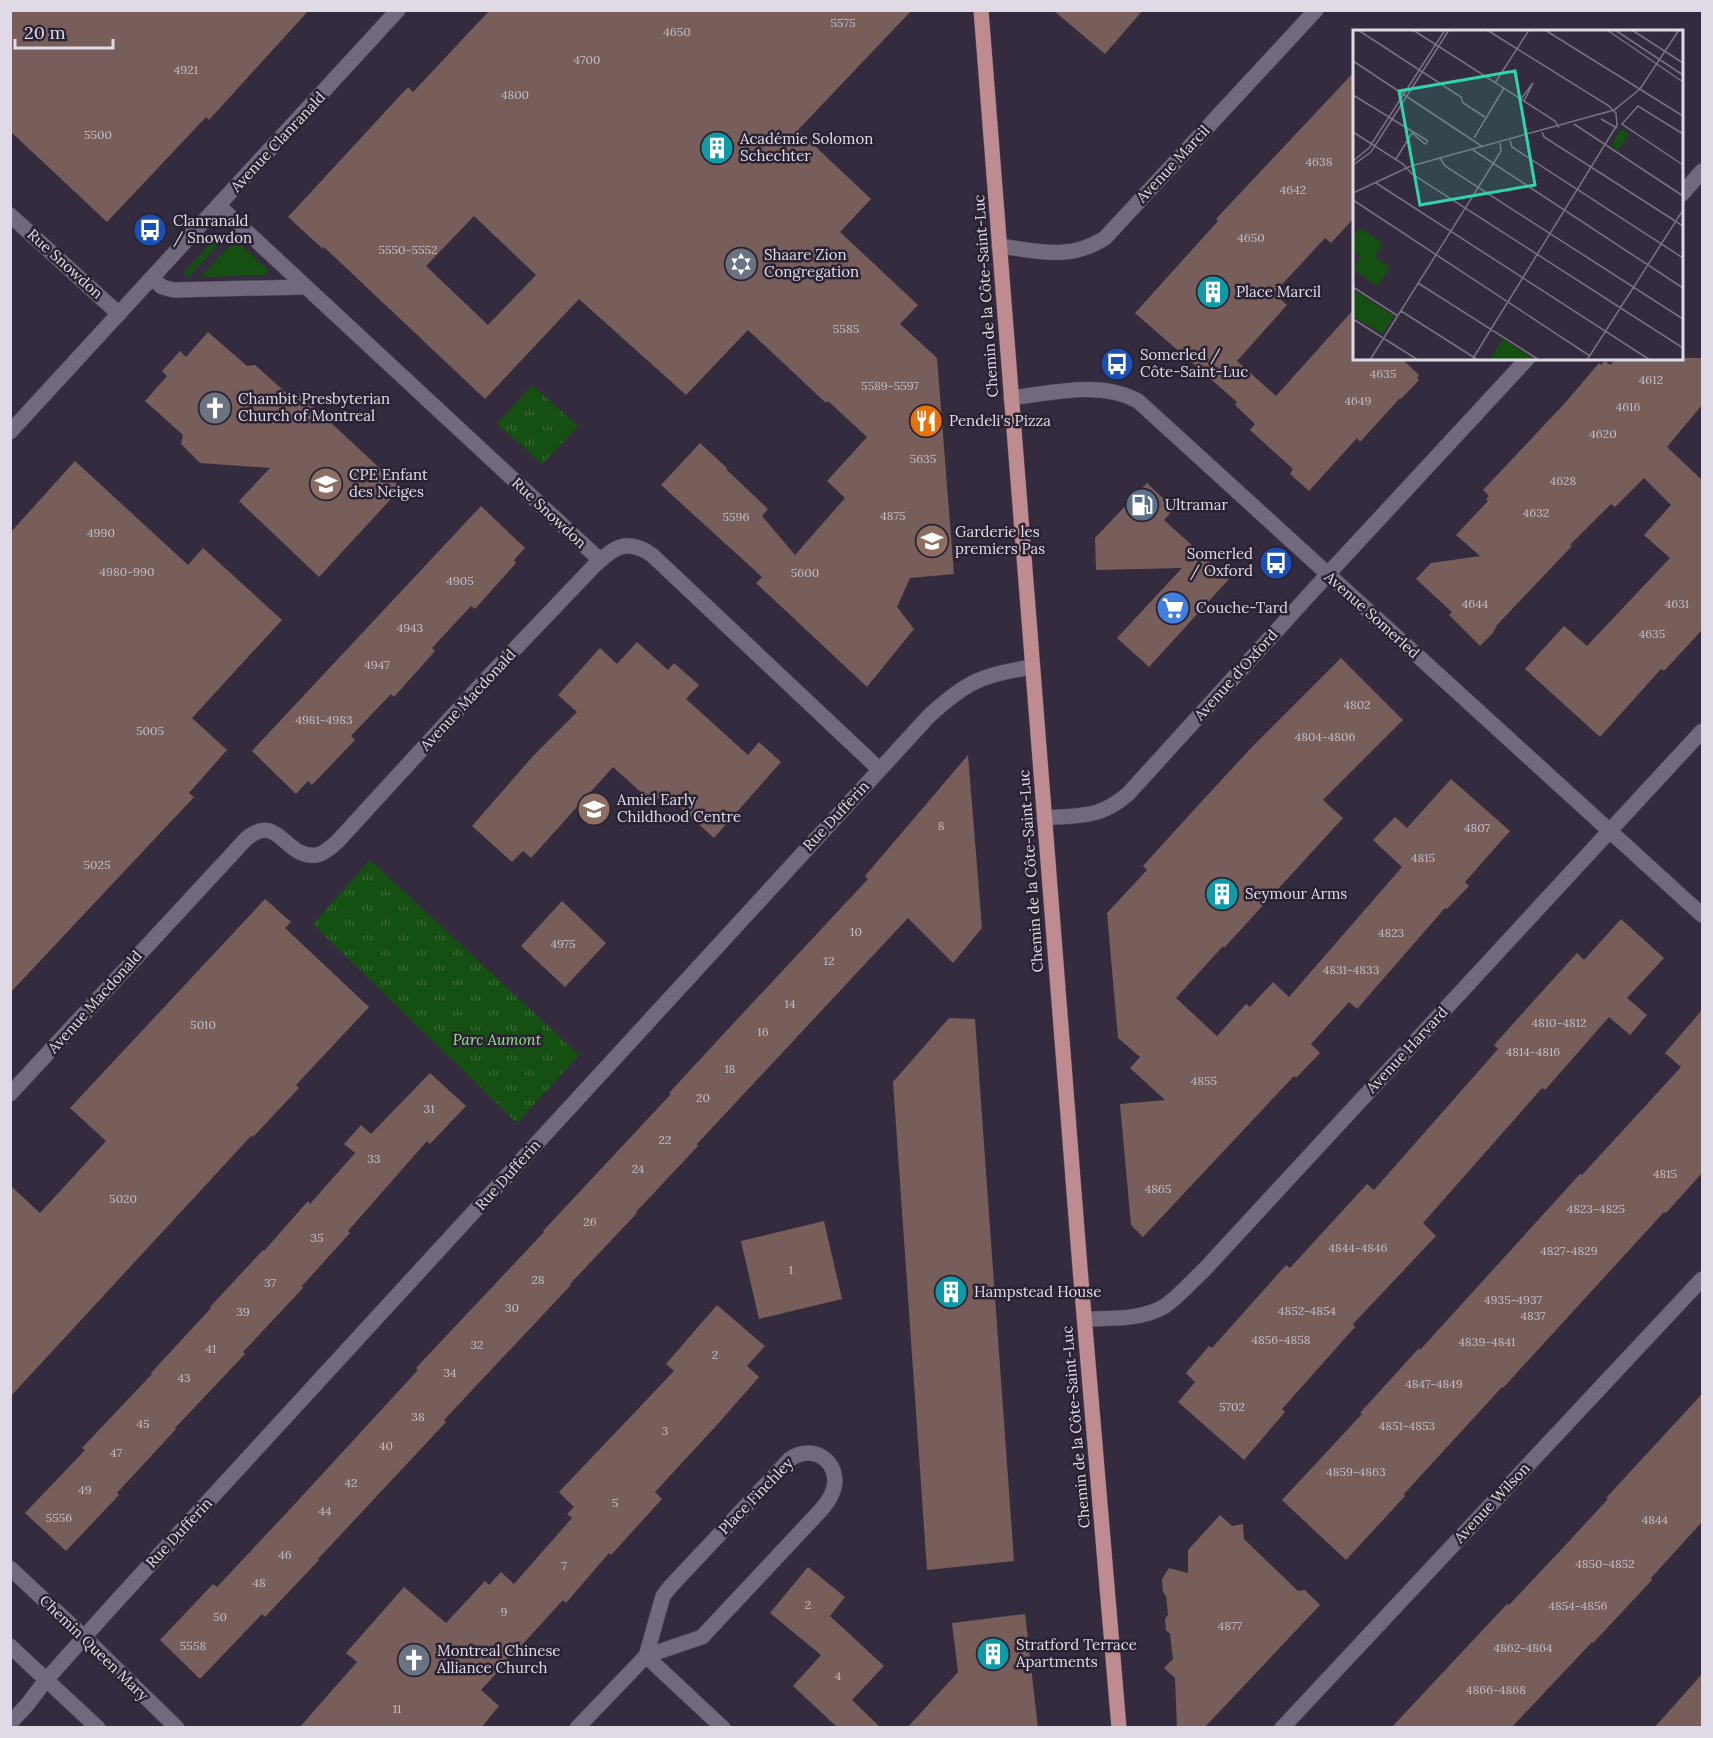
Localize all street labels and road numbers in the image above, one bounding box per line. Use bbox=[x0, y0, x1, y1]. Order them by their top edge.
street label: Avenue Clanranald bbox=[226, 88, 329, 197]
street label: Avenue Marcil bbox=[1131, 121, 1213, 207]
street label: Chemin de la Côte-Saint-Luc bbox=[969, 194, 1002, 398]
street label: Rue Snowdon bbox=[24, 225, 107, 303]
street label: Rue Snowdon bbox=[508, 473, 591, 552]
street label: Avenue Somerled bbox=[1320, 566, 1424, 662]
street label: Avenue d'Oxford bbox=[1189, 625, 1281, 725]
street label: Avenue Macdonald bbox=[415, 645, 520, 755]
street label: Chemin de la Côte-Saint-Luc bbox=[1014, 769, 1047, 973]
street label: Rue Dufferin bbox=[798, 777, 873, 855]
street label: Avenue Macdonald bbox=[43, 946, 146, 1058]
street label: Avenue Harvard bbox=[1361, 1002, 1452, 1098]
street label: Rue Dufferin bbox=[471, 1135, 544, 1214]
street label: Chemin de la Côte-Saint-Luc bbox=[1057, 1325, 1094, 1529]
street label: Place Finchley bbox=[714, 1453, 797, 1538]
street label: Avenue Wilson bbox=[1449, 1459, 1534, 1547]
street label: Rue Dufferin bbox=[141, 1494, 216, 1572]
street label: Chemin Queen Mary bbox=[36, 1591, 153, 1705]

